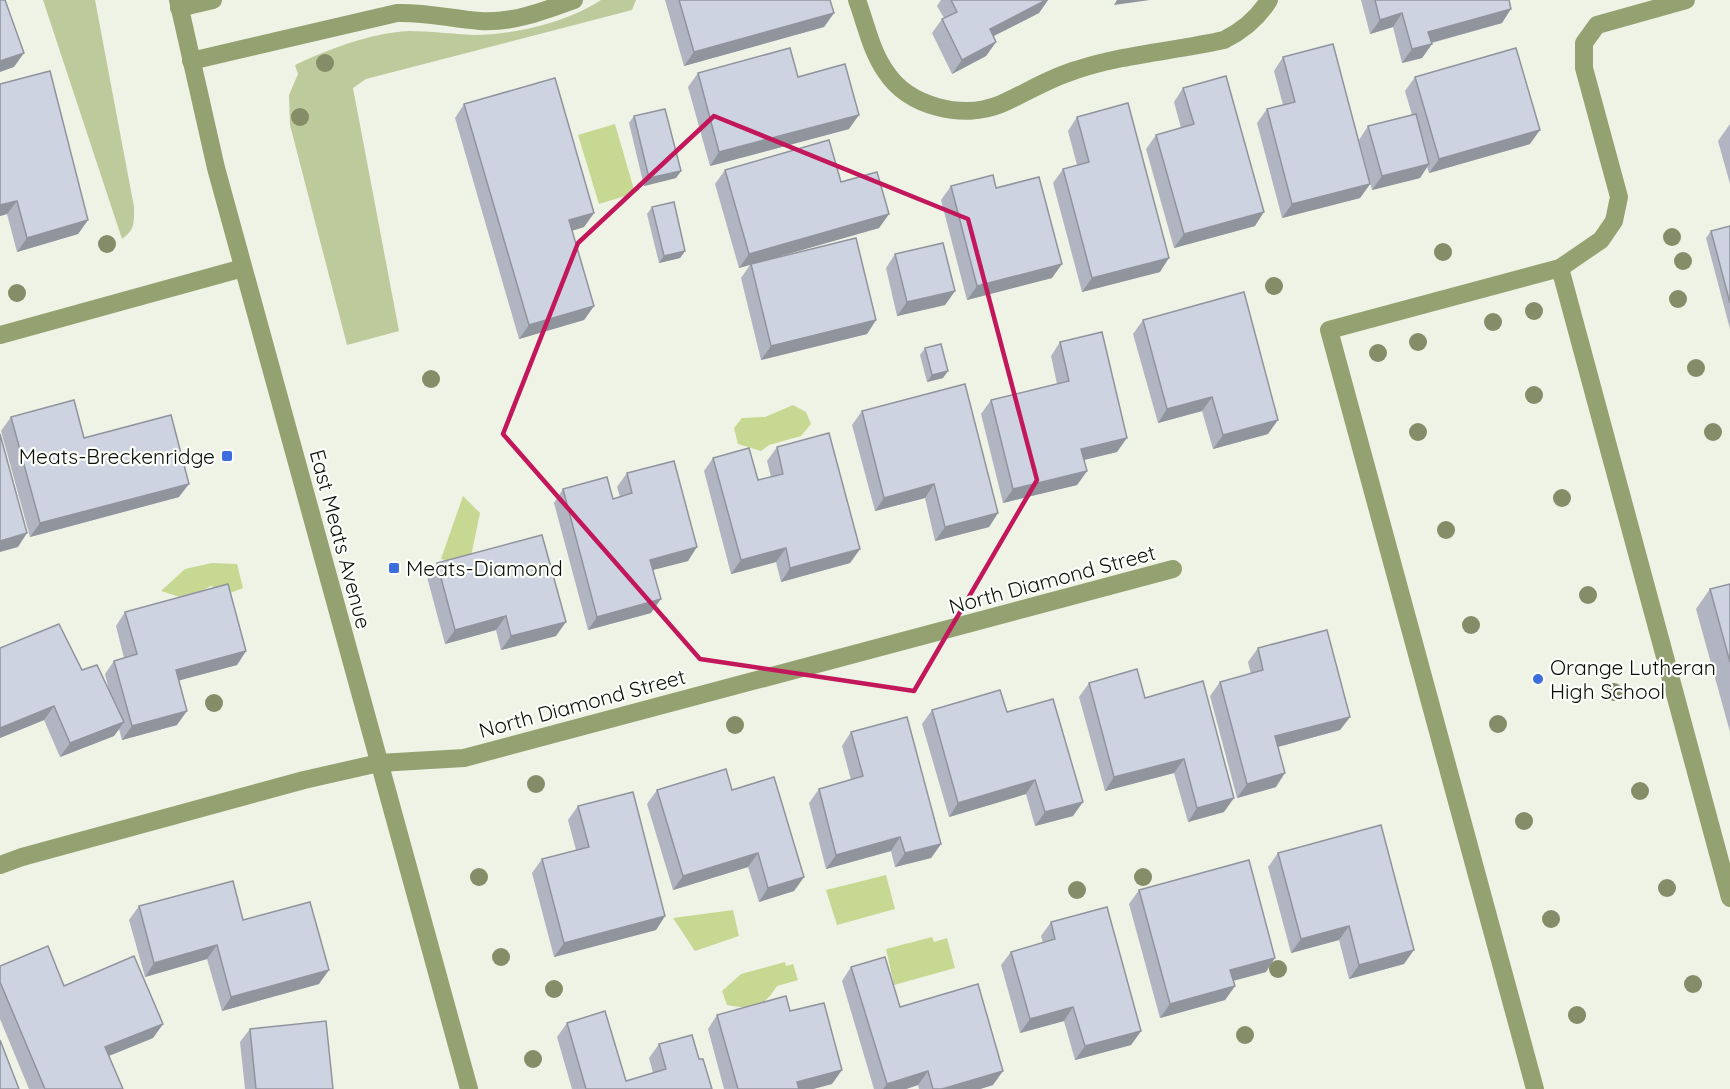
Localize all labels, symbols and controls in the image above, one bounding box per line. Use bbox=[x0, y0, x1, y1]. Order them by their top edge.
place label: Meats-Breckenridge bbox=[19, 443, 215, 469]
street label: East Meats Avenue bbox=[305, 447, 377, 631]
marker: Meats-Breckenridge bbox=[220, 449, 234, 463]
street label: North Diamond Street bbox=[946, 539, 1158, 619]
place label: Meats-Diamond bbox=[406, 555, 563, 581]
marker: Meats-Diamond bbox=[387, 561, 401, 575]
place label: Orange Lutheran High School bbox=[1550, 654, 1716, 704]
street label: North Diamond Street bbox=[476, 663, 688, 743]
marker: Orange Lutheran High School bbox=[1531, 672, 1545, 686]

